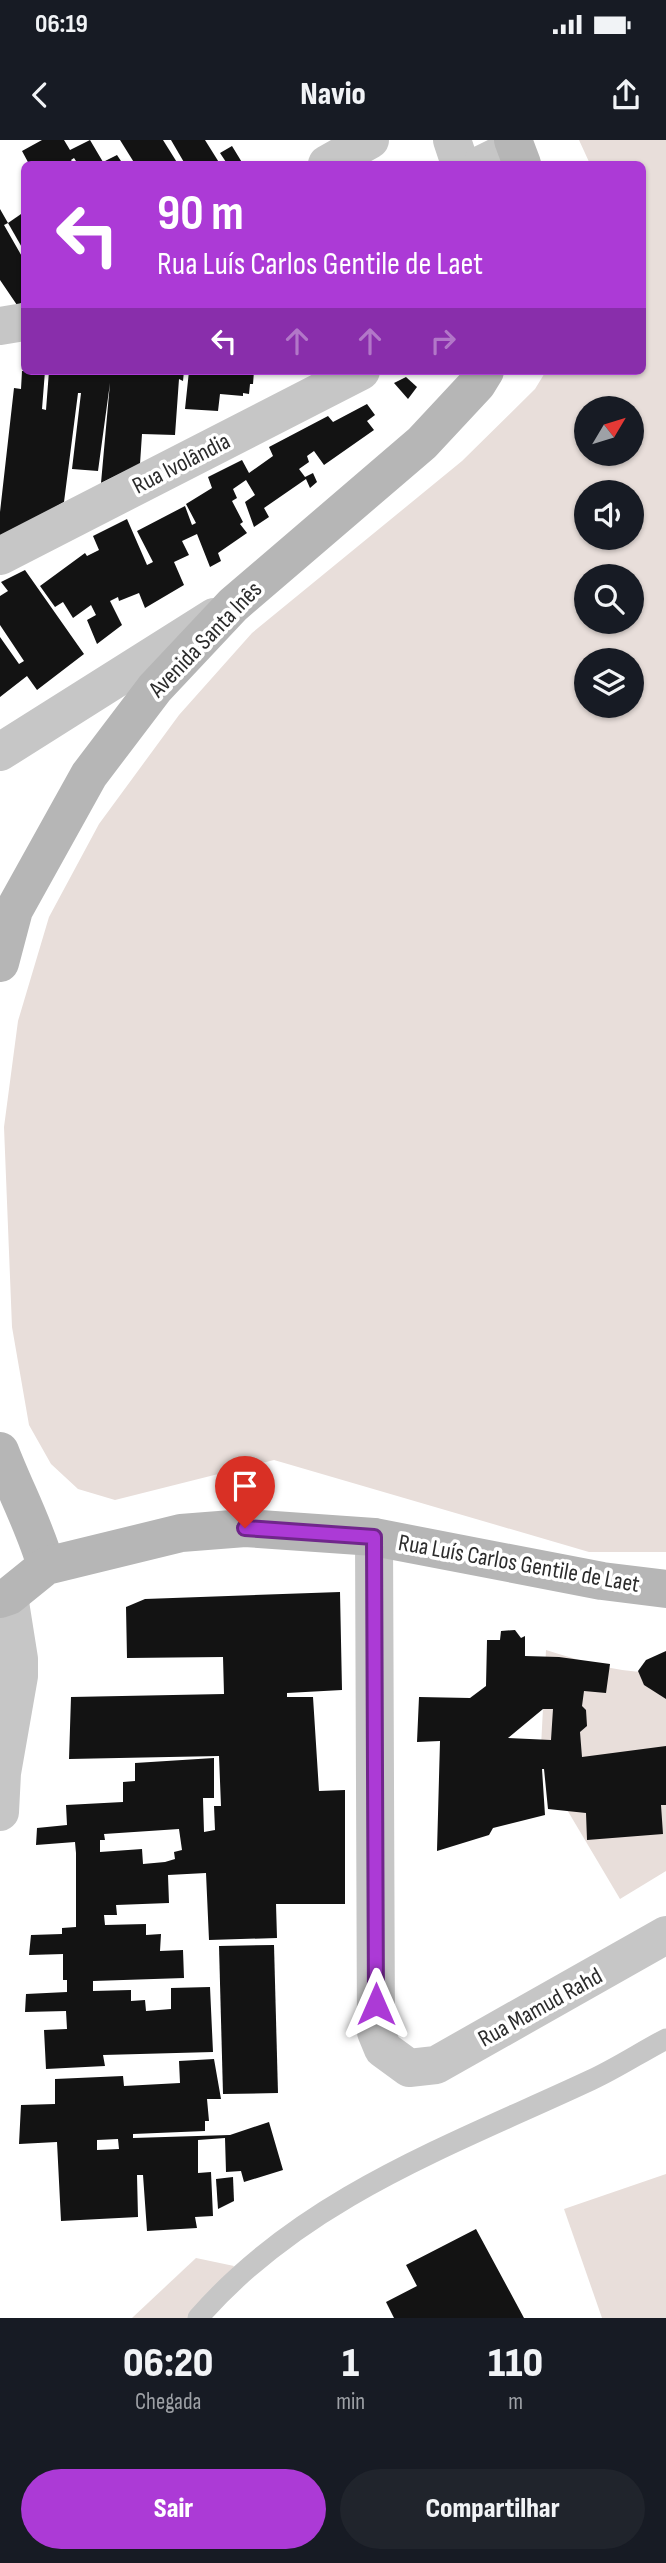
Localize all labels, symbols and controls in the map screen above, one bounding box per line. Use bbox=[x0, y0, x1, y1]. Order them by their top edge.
text: 06:19 bbox=[35, 9, 88, 40]
text: Navio bbox=[300, 75, 366, 114]
icon: back bbox=[21, 76, 59, 114]
icon: share bbox=[607, 76, 645, 114]
text: 90 m bbox=[157, 185, 244, 244]
icon: left bbox=[42, 189, 133, 280]
text: Rua Luís Carlos Gentile de Laet bbox=[157, 245, 483, 284]
icon: left bbox=[205, 322, 243, 360]
icon: ahead bbox=[278, 322, 316, 360]
icon: ahead bbox=[351, 322, 389, 360]
icon: right bbox=[424, 322, 462, 360]
north arrow bbox=[574, 396, 644, 466]
map controls bbox=[574, 396, 644, 718]
street label: Rua Ivolândia bbox=[128, 427, 235, 500]
button: sound bbox=[574, 480, 644, 550]
button: search bbox=[574, 564, 644, 634]
street label: Avenida Santa Inês bbox=[142, 575, 268, 704]
button: layers bbox=[574, 648, 644, 718]
pin bbox=[215, 1456, 275, 1528]
icon: arrive bbox=[226, 1467, 264, 1505]
street label: Rua Luís Carlos Gentile de Laet bbox=[396, 1528, 642, 1599]
street label: Rua Mamud Rahd bbox=[473, 1961, 607, 2053]
position arrow bbox=[339, 1967, 413, 2041]
text: 06:20 bbox=[123, 2338, 213, 2389]
text: 1 bbox=[342, 2338, 359, 2389]
text: 110 bbox=[488, 2338, 543, 2389]
text: Chegada bbox=[135, 2388, 201, 2416]
text: min bbox=[336, 2388, 365, 2416]
text: m bbox=[508, 2388, 523, 2416]
button: Sair bbox=[21, 2469, 326, 2549]
button: Compartilhar bbox=[340, 2469, 645, 2549]

